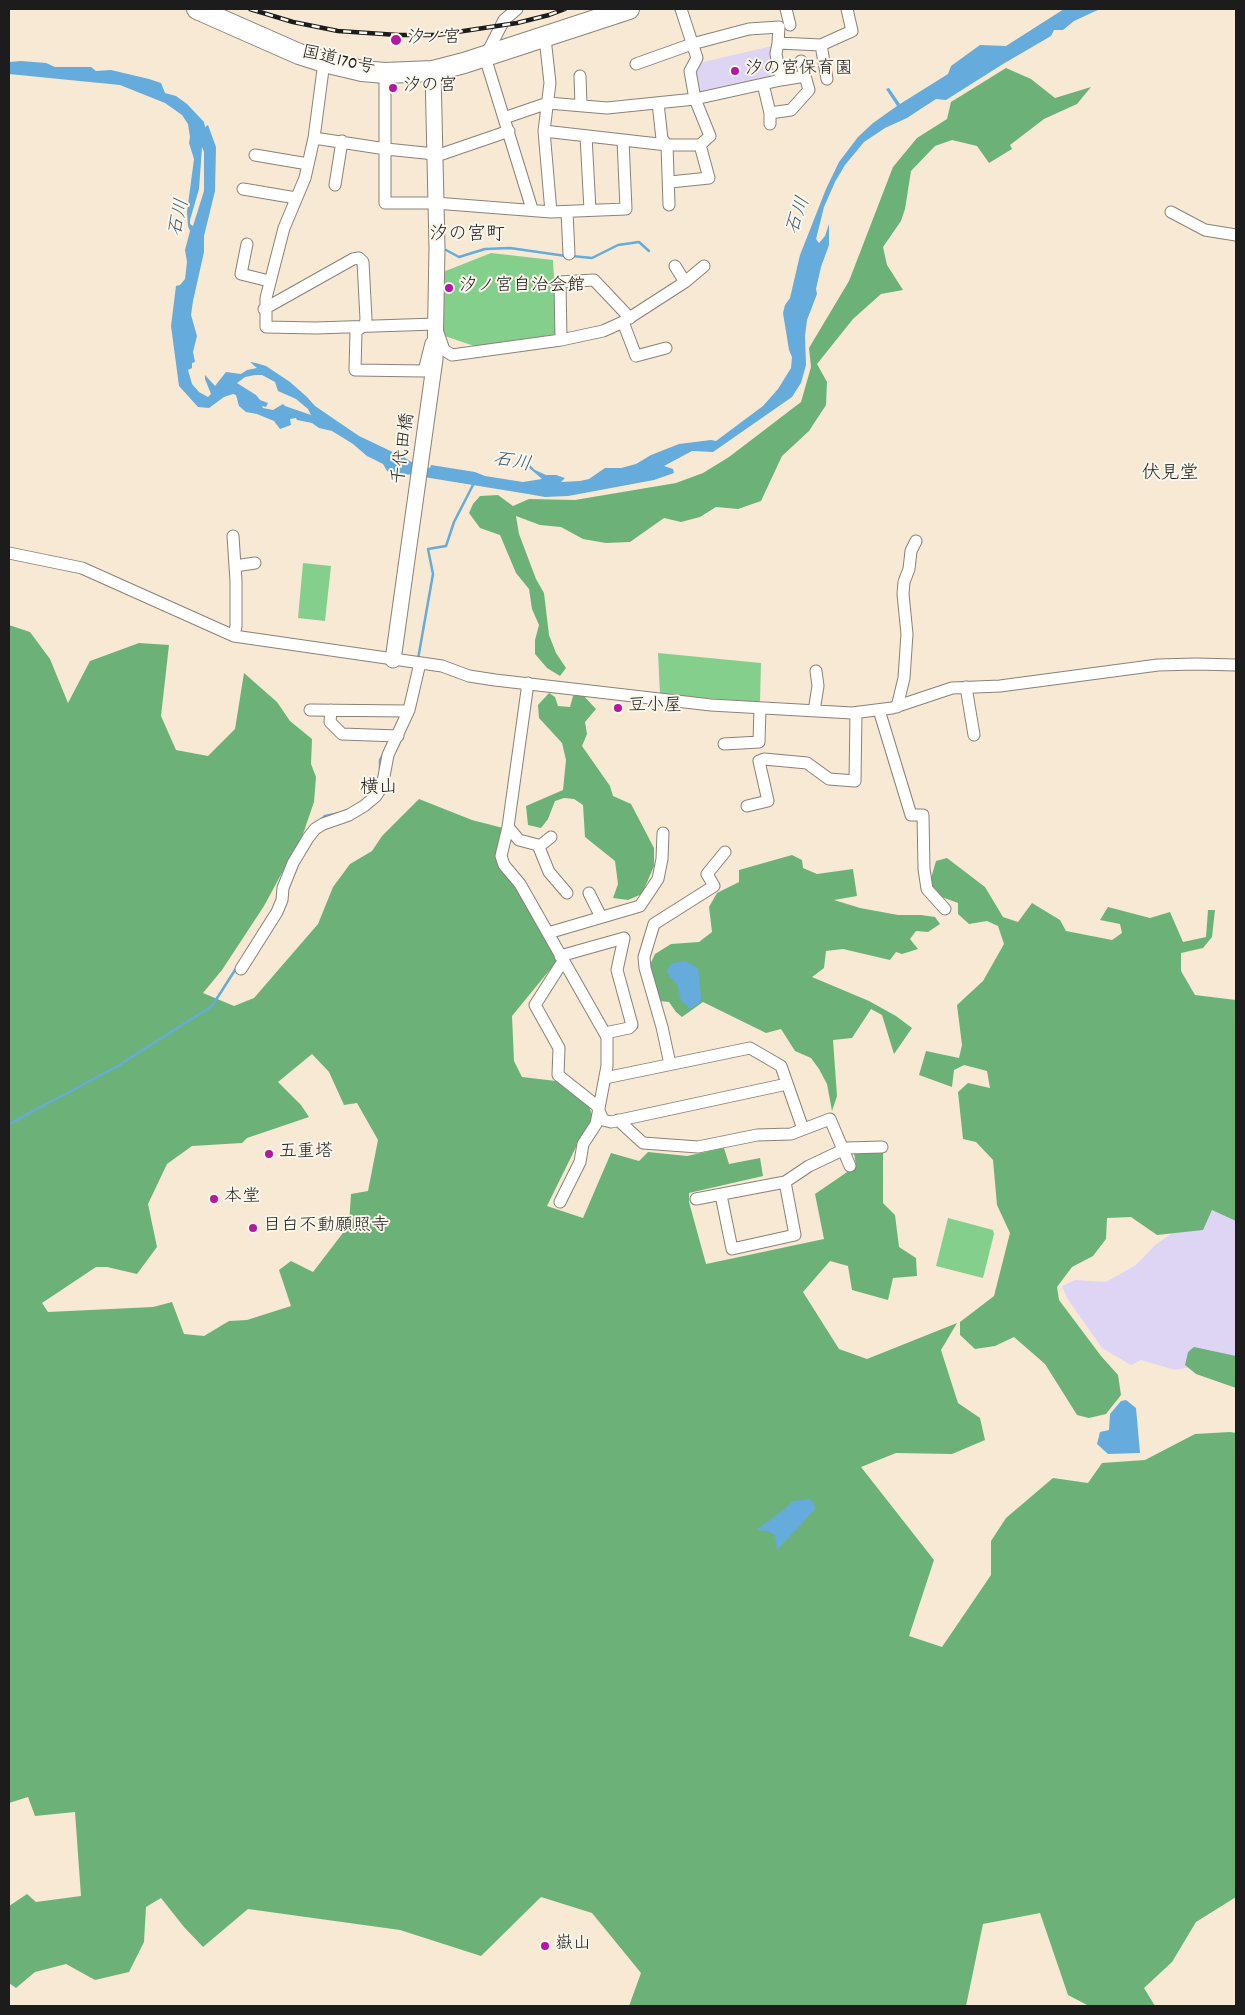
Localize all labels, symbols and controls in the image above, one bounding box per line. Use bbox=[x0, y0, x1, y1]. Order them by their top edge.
place label: 汐ノ宮 bbox=[407, 29, 461, 51]
marker: 汐ノ宮 bbox=[389, 33, 403, 47]
street label: 国道170号 bbox=[299, 43, 377, 81]
place label: 汐の宮保育園 bbox=[745, 60, 853, 82]
marker: 汐の宮保育園 bbox=[729, 65, 741, 77]
place label: 汐の宮 bbox=[403, 77, 457, 99]
marker: 汐の宮 bbox=[387, 82, 399, 94]
water label: 石川 bbox=[783, 194, 817, 238]
water label: 石川 bbox=[166, 197, 196, 239]
district label: 汐の宮町 bbox=[429, 225, 505, 247]
place label: 汐ノ宮自治会館 bbox=[459, 277, 585, 299]
marker: 汐ノ宮自治会館 bbox=[443, 282, 455, 294]
street label: 千代田橋 bbox=[389, 412, 421, 486]
water label: 石川 bbox=[491, 449, 533, 479]
district label: 伏見堂 bbox=[1142, 464, 1198, 486]
place label: 豆小屋 bbox=[628, 697, 682, 719]
marker: 豆小屋 bbox=[612, 702, 624, 714]
district label: 横山 bbox=[360, 778, 398, 800]
place label: 五重塔 bbox=[279, 1143, 333, 1165]
marker: 五重塔 bbox=[263, 1148, 275, 1160]
place label: 本堂 bbox=[224, 1188, 260, 1210]
marker: 本堂 bbox=[208, 1193, 220, 1205]
place label: 目白不動願照寺 bbox=[263, 1217, 389, 1239]
marker: 目白不動願照寺 bbox=[247, 1222, 259, 1234]
place label: 嶽山 bbox=[555, 1935, 591, 1957]
marker: 嶽山 bbox=[539, 1940, 551, 1952]

